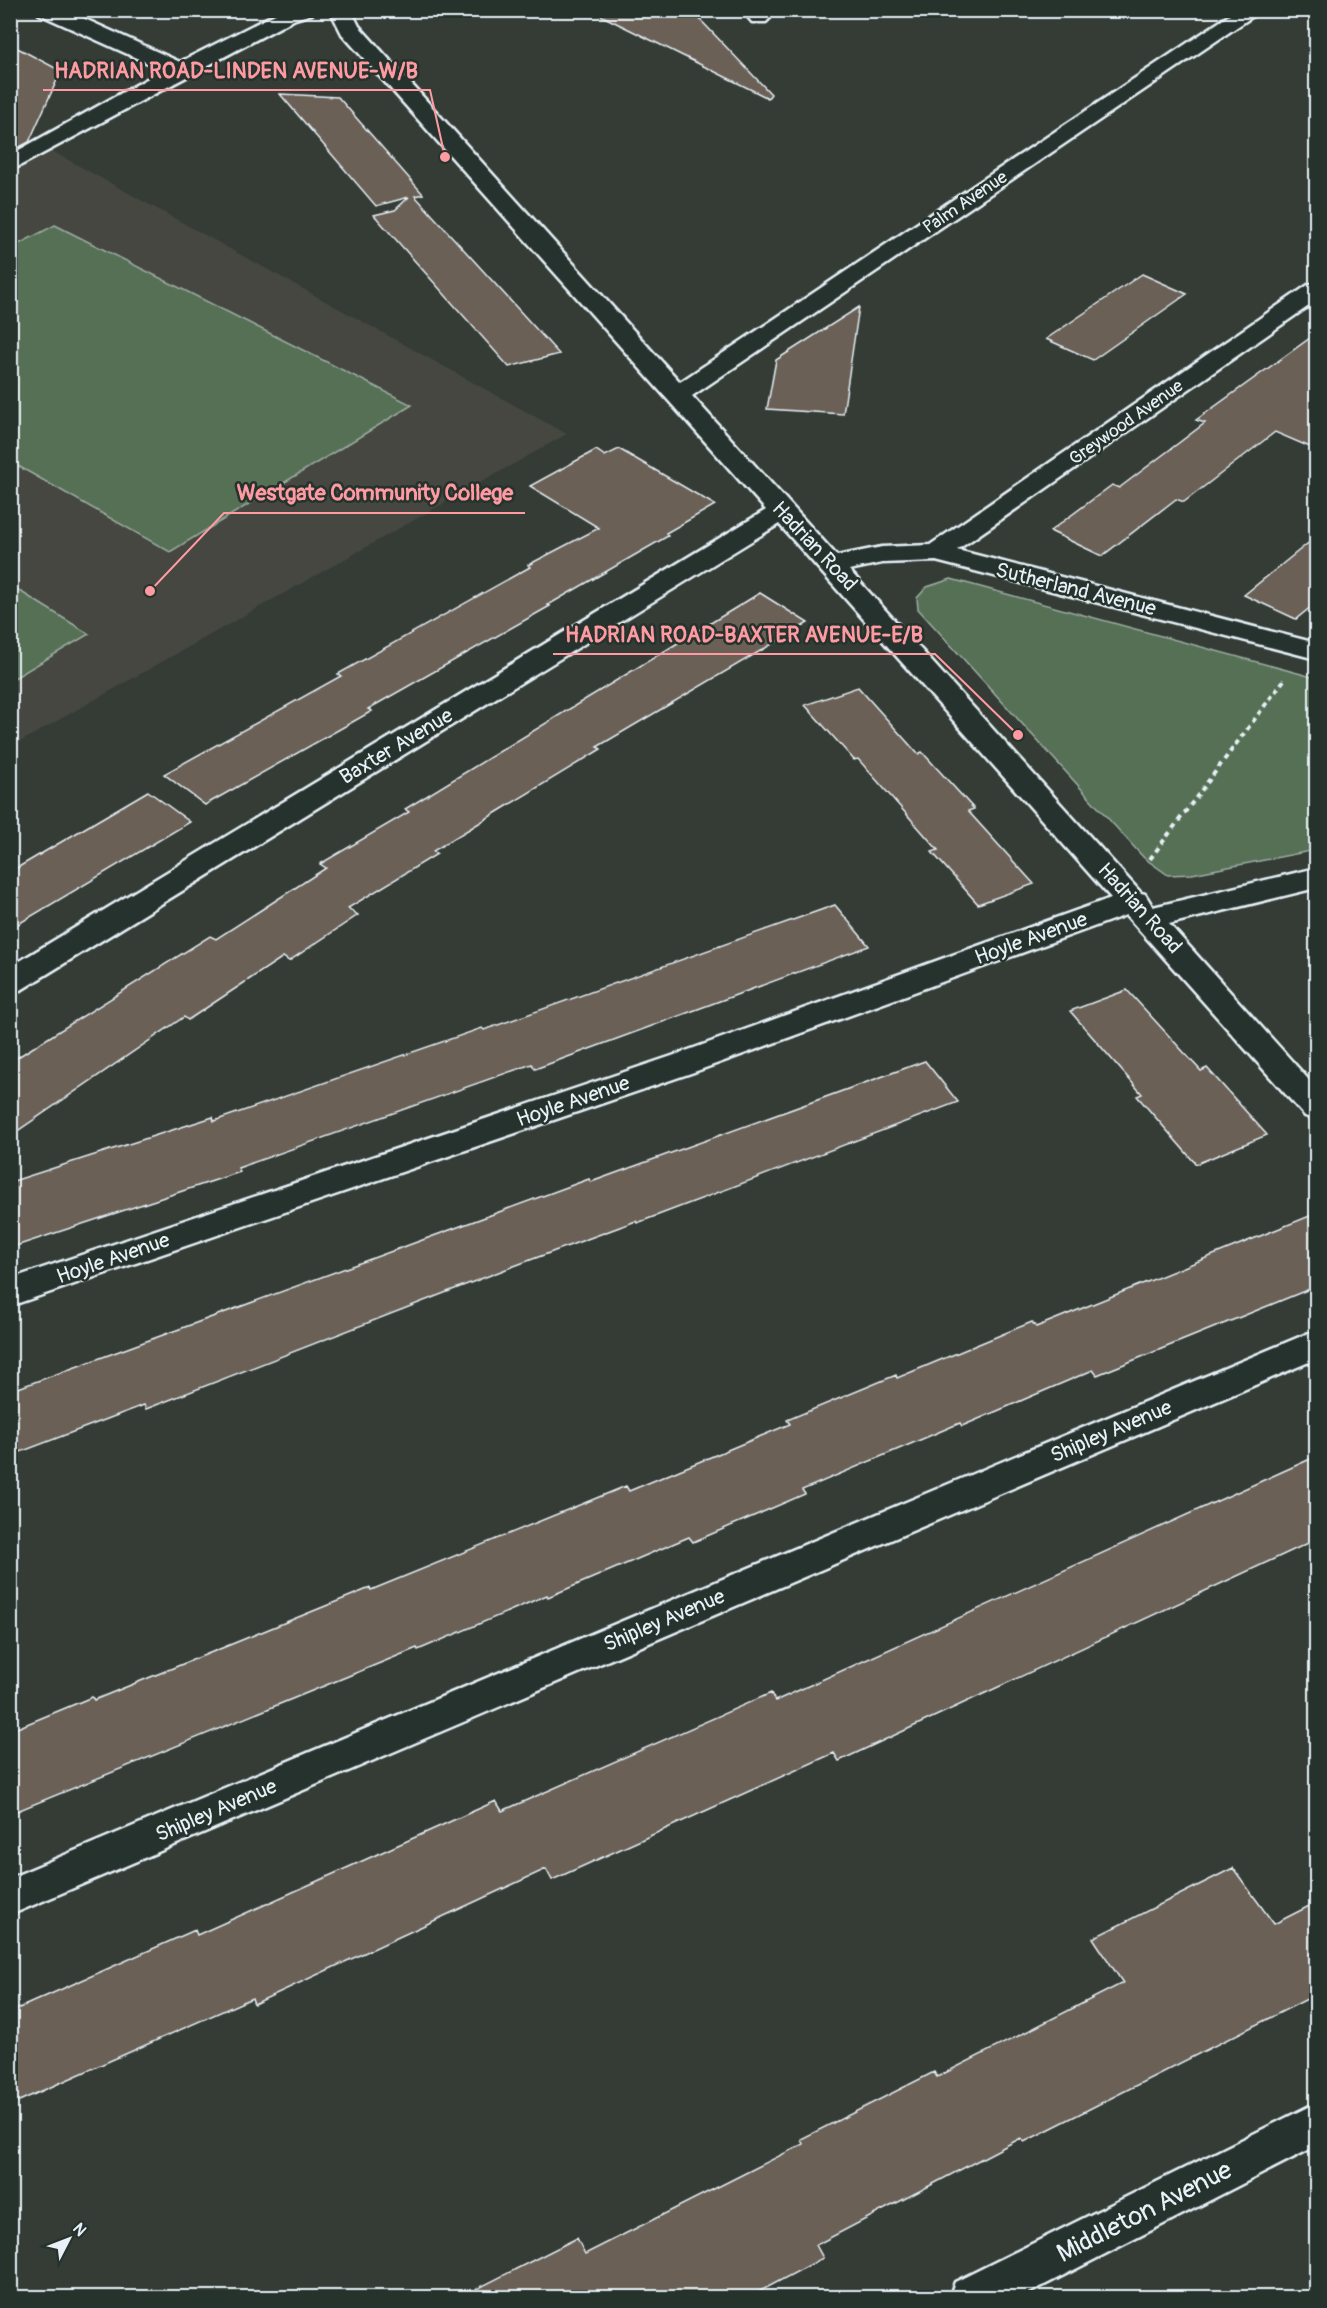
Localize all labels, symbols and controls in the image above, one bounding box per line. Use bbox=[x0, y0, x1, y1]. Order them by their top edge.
callout: HADRIAN ROAD-LINDEN AVENUE-W/B bbox=[43, 50, 430, 90]
text: HADRIAN ROAD-LINDEN AVENUE-W/B bbox=[54, 57, 418, 85]
street label: Palm Avenue bbox=[919, 166, 1012, 239]
street label: Greywood Avenue bbox=[1065, 374, 1188, 470]
callout: Westgate Community College bbox=[224, 473, 525, 513]
text: Westgate Community College bbox=[237, 479, 514, 507]
street label: Hadrian Road bbox=[766, 496, 863, 597]
street label: Sutherland Avenue bbox=[993, 557, 1160, 623]
callout: HADRIAN ROAD-BAXTER AVENUE-E/B bbox=[553, 614, 935, 654]
text: HADRIAN ROAD-BAXTER AVENUE-E/B bbox=[565, 621, 923, 649]
street label: Baxter Avenue bbox=[335, 702, 458, 791]
street label: Hadrian Road bbox=[1092, 857, 1188, 960]
street label: Hoyle Avenue bbox=[971, 905, 1092, 971]
street label: Hoyle Avenue bbox=[513, 1069, 634, 1133]
street label: Hoyle Avenue bbox=[53, 1226, 174, 1290]
street label: Shipley Avenue bbox=[1046, 1394, 1177, 1469]
street label: Shipley Avenue bbox=[599, 1583, 730, 1658]
street label: Shipley Avenue bbox=[151, 1773, 282, 1848]
street label: Middleton Avenue bbox=[1052, 2154, 1238, 2270]
north arrow bbox=[39, 2209, 99, 2269]
text: N bbox=[68, 2219, 91, 2240]

